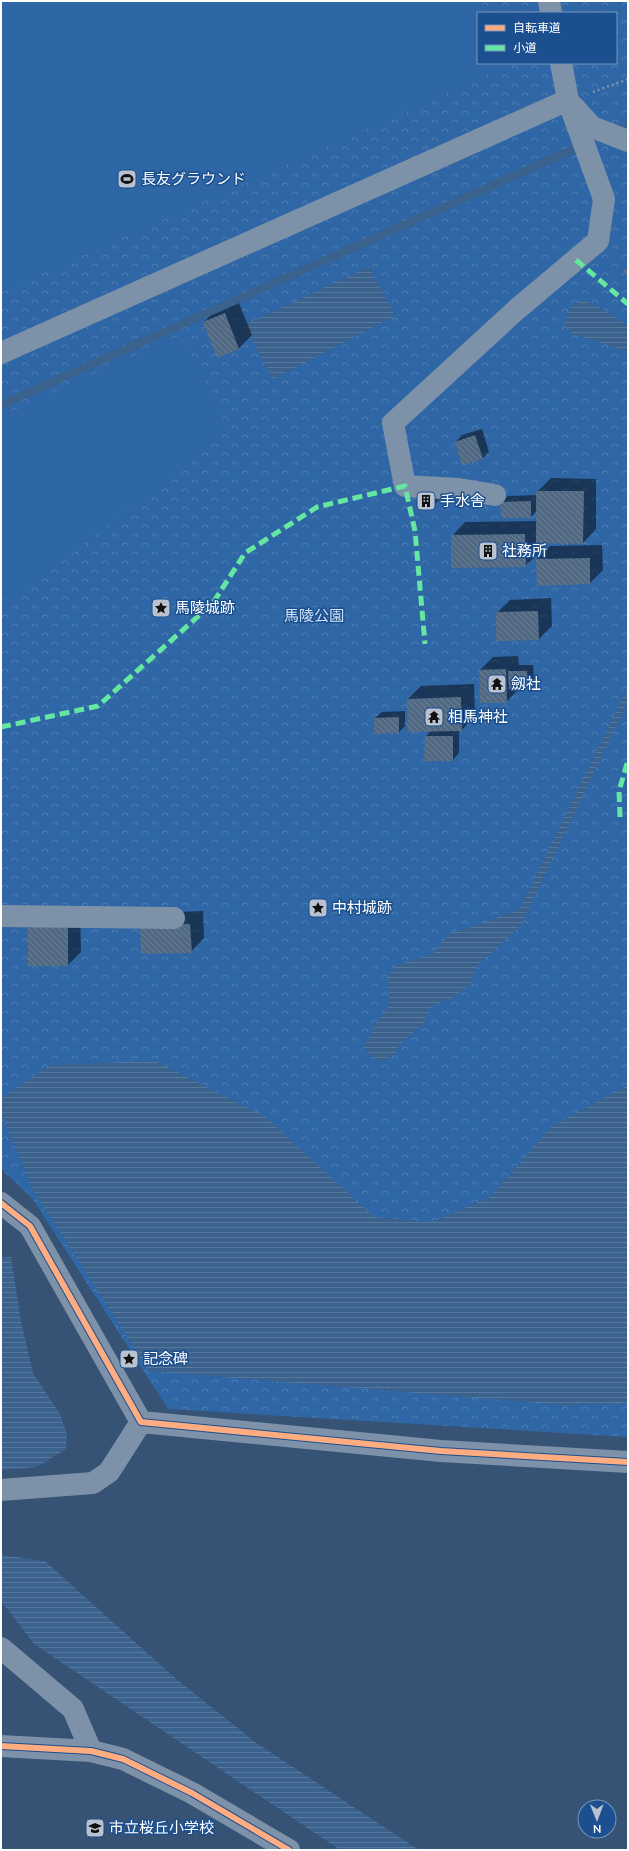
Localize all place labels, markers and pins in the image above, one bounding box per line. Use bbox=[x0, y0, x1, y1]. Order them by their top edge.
sports icon: 長友グラウンド bbox=[116, 168, 138, 190]
place label: 長友グラウンド bbox=[141, 169, 246, 188]
building icon: 手水舎 bbox=[415, 490, 437, 512]
place label: 手水舎 bbox=[440, 491, 485, 510]
building icon: 社務所 bbox=[477, 540, 499, 562]
place label: 社務所 bbox=[502, 541, 547, 560]
place icon: 馬陵城跡 bbox=[150, 597, 172, 619]
place label: 馬陵城跡 bbox=[175, 598, 235, 617]
temple icon: 劔社 bbox=[486, 673, 508, 695]
place label: 劔社 bbox=[511, 674, 541, 693]
temple icon: 相馬神社 bbox=[423, 706, 445, 728]
place label: 相馬神社 bbox=[448, 707, 508, 726]
place icon: 中村城跡 bbox=[307, 897, 329, 919]
place label: 中村城跡 bbox=[332, 898, 392, 917]
place icon: 記念碑 bbox=[118, 1348, 140, 1370]
place label: 記念碑 bbox=[143, 1349, 188, 1368]
school or university icon: 市立桜丘小学校 bbox=[84, 1817, 106, 1839]
place label: 市立桜丘小学校 bbox=[109, 1818, 214, 1837]

